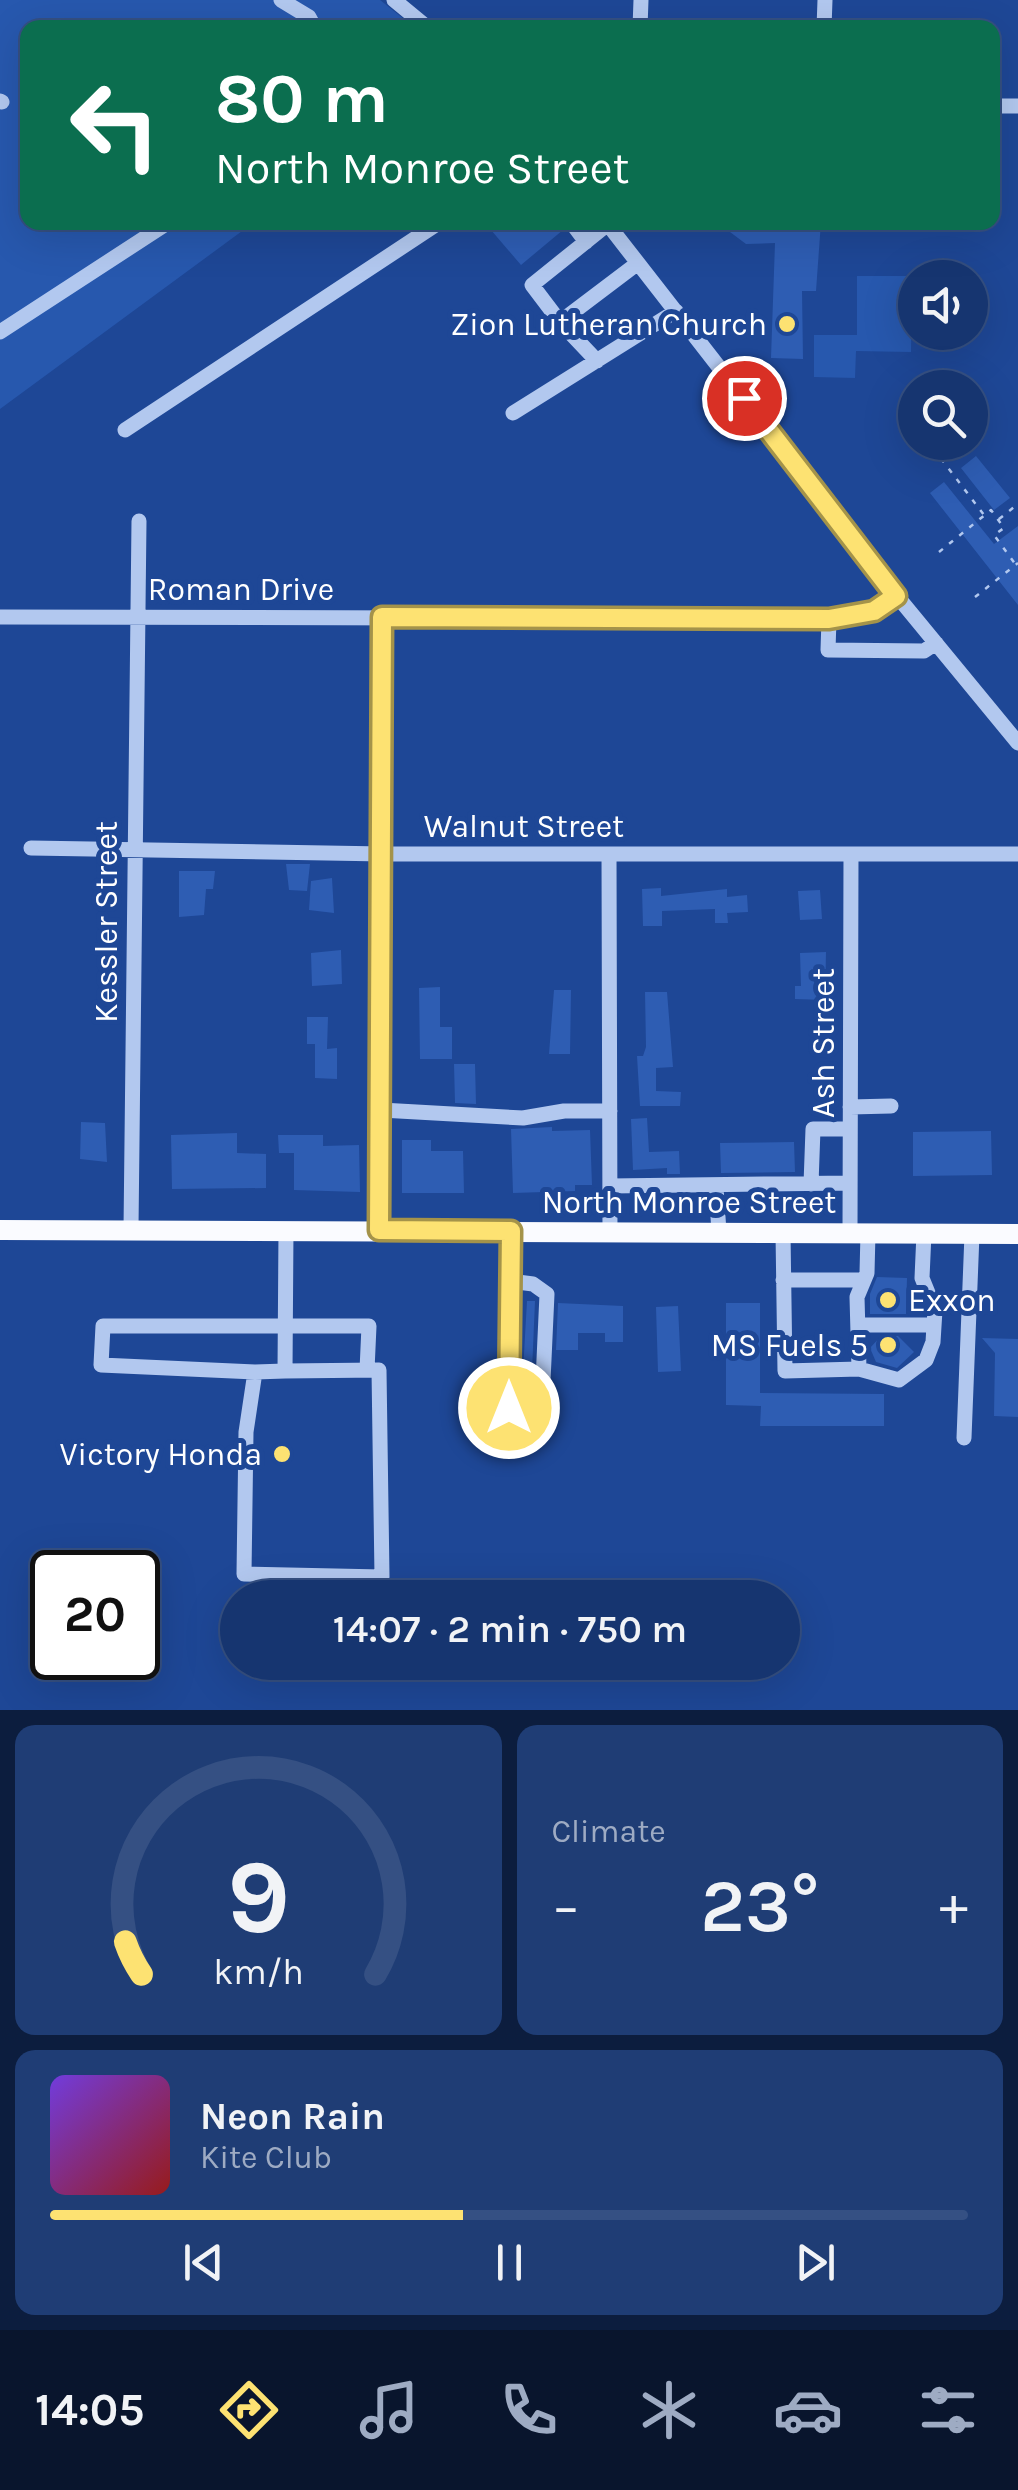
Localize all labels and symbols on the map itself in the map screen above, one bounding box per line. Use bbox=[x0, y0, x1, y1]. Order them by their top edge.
place label: Zion Lutheran Church bbox=[450, 306, 767, 343]
marker: Zion Lutheran Church bbox=[776, 313, 798, 335]
pin bbox=[702, 356, 787, 441]
street label: Roman Drive bbox=[148, 571, 334, 608]
street label: Walnut Street bbox=[424, 808, 624, 845]
street label: Kessler Street bbox=[88, 821, 125, 1023]
street label: Ash Street bbox=[805, 968, 842, 1118]
street label: North Monroe Street bbox=[542, 1184, 836, 1221]
place label: Exxon bbox=[908, 1282, 996, 1319]
marker: Exxon bbox=[877, 1289, 899, 1311]
place label: MS Fuels 5 bbox=[711, 1327, 868, 1364]
marker: MS Fuels 5 bbox=[877, 1334, 899, 1356]
position arrow bbox=[457, 1356, 561, 1460]
place label: Victory Honda bbox=[60, 1436, 262, 1473]
marker: Victory Honda bbox=[271, 1443, 293, 1465]
speed limit sign: 20 bbox=[30, 1550, 160, 1680]

